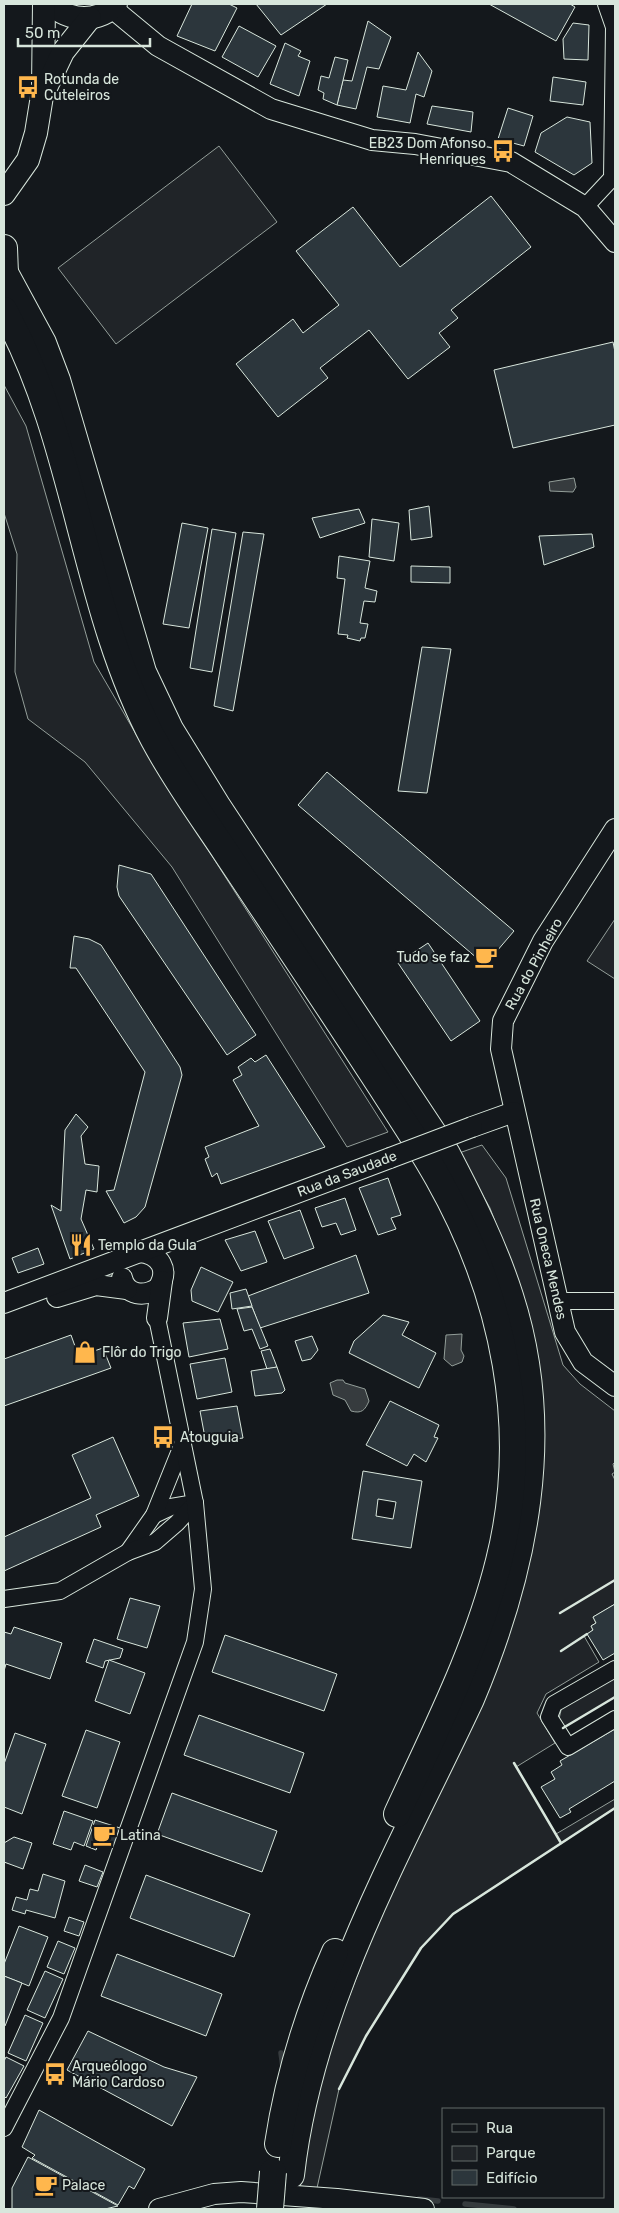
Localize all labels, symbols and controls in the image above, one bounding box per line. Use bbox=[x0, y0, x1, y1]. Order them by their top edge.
scale bar bbox=[18, 15, 150, 47]
text: 50 m bbox=[25, 24, 60, 42]
place label: Rotunda de Cuteleiros bbox=[44, 71, 119, 104]
bus stop icon: Rotunda de Cuteleiros bbox=[15, 74, 41, 100]
place label: EB23 Dom Afonso Henriques bbox=[369, 135, 486, 168]
bus stop icon: EB23 Dom Afonso Henriques bbox=[490, 138, 516, 164]
street label: Rua do Pinheiro bbox=[502, 915, 566, 1013]
cafe icon: Tudo se faz bbox=[473, 944, 499, 970]
place label: Tudo se faz bbox=[396, 949, 470, 966]
street label: Rua da Saudade bbox=[295, 1147, 399, 1201]
street label: Rua Oneca Mendes bbox=[526, 1197, 570, 1321]
restaurant icon: Templo da Gula bbox=[68, 1232, 94, 1258]
place label: Templo da Gula bbox=[98, 1237, 197, 1254]
shop icon: Flôr do Trigo bbox=[72, 1339, 98, 1365]
place label: Flôr do Trigo bbox=[102, 1344, 182, 1361]
bus stop icon: Atouguia bbox=[150, 1424, 176, 1450]
place label: Atouguia bbox=[180, 1429, 239, 1446]
cafe icon: Latina bbox=[91, 1822, 117, 1848]
place label: Latina bbox=[120, 1827, 161, 1844]
place label: Arqueólogo Mário Cardoso bbox=[72, 2058, 165, 2091]
bus stop icon: Arqueólogo Mário Cardoso bbox=[42, 2061, 68, 2087]
legend bbox=[442, 2108, 604, 2198]
text: Rua bbox=[486, 2119, 513, 2137]
text: Parque bbox=[486, 2144, 536, 2162]
text: Edifício bbox=[486, 2169, 538, 2187]
cafe icon: Palace bbox=[33, 2172, 59, 2198]
place label: Palace bbox=[62, 2177, 105, 2194]

